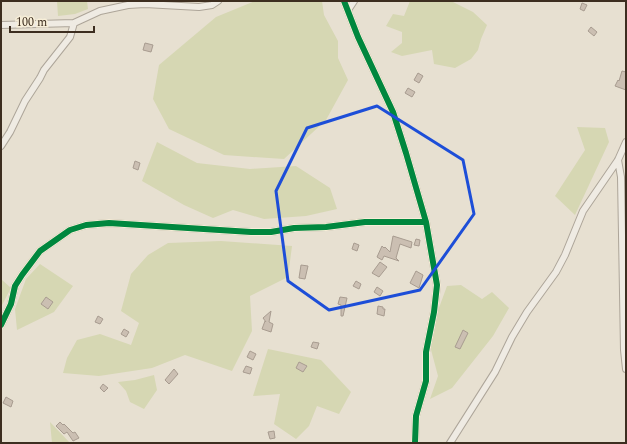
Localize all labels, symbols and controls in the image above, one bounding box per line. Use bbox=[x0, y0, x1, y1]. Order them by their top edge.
scale bar bbox=[10, 8, 94, 34]
text: 100 m bbox=[16, 13, 47, 32]

